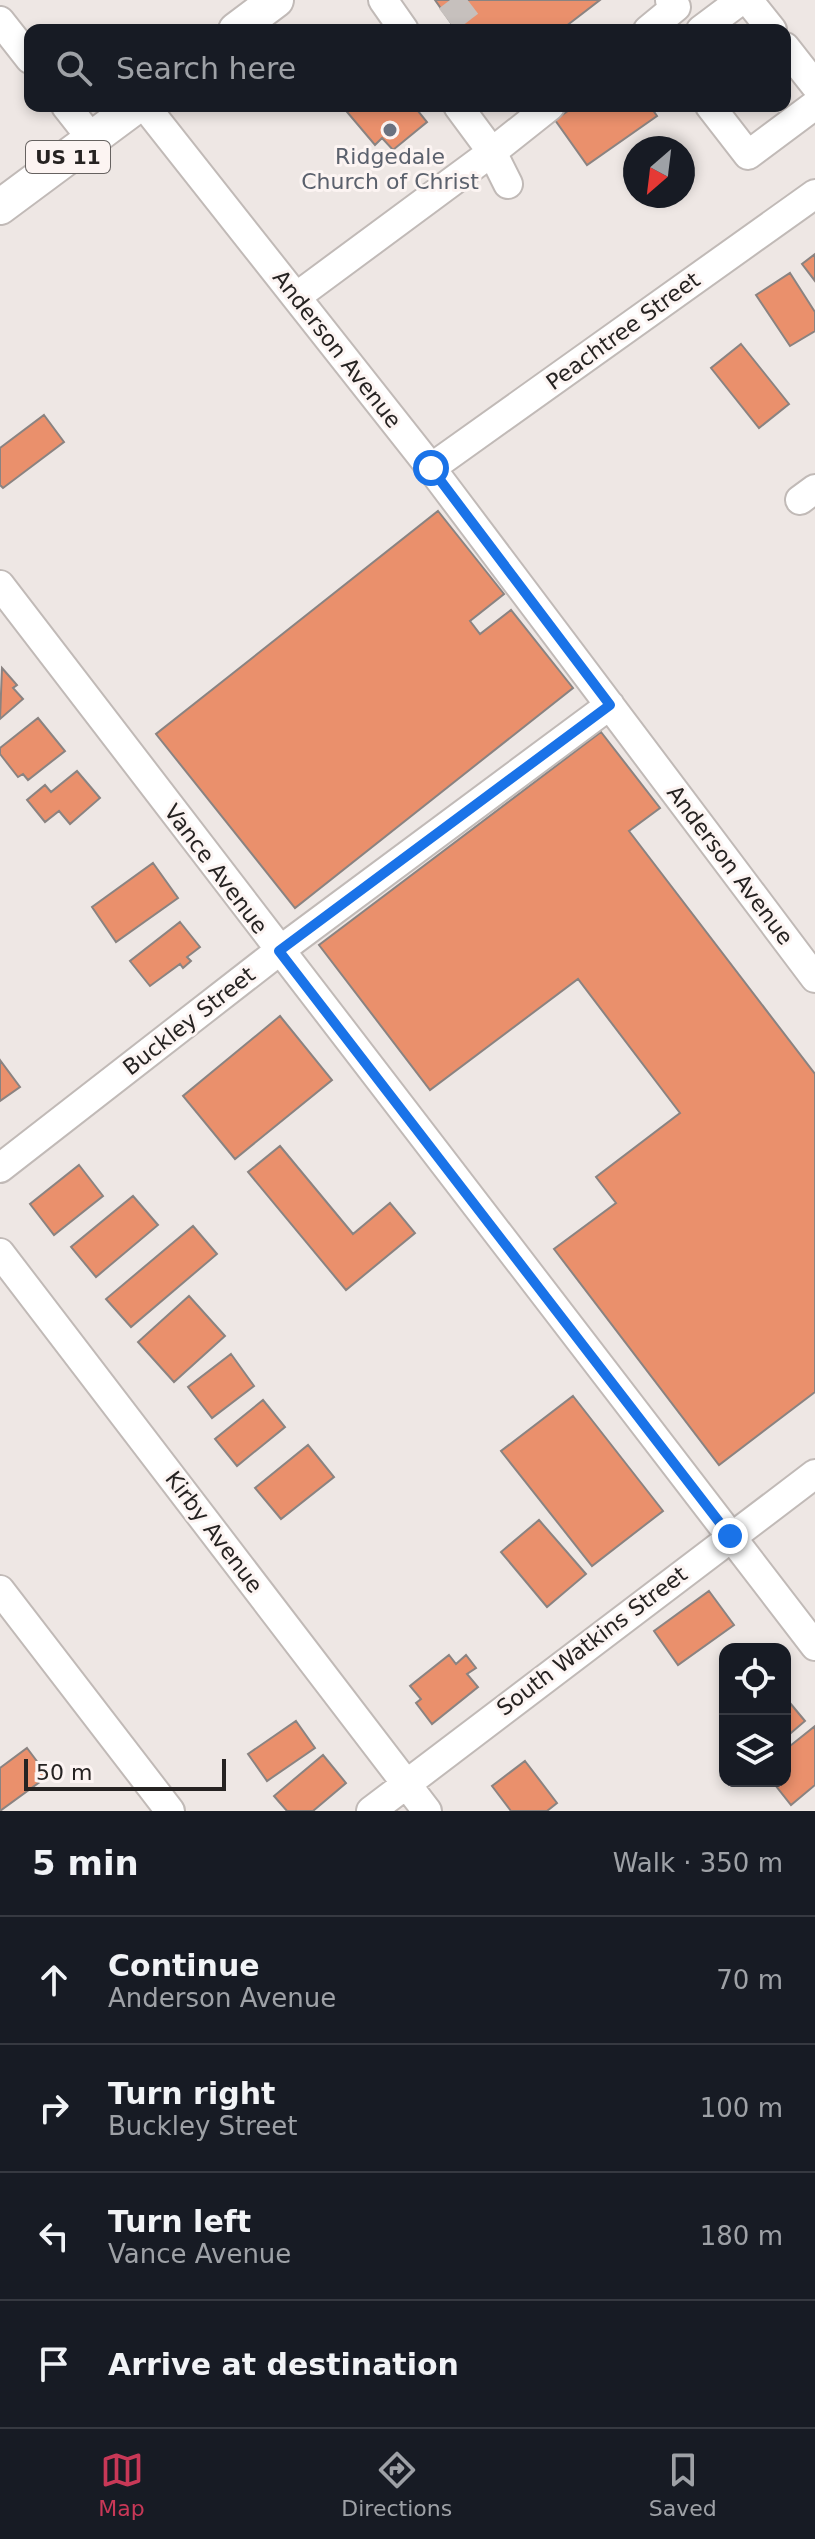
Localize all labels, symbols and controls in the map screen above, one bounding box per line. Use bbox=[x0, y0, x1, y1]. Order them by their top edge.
search box bbox=[24, 24, 791, 112]
icon: search bbox=[52, 46, 96, 90]
text: Search here bbox=[116, 51, 296, 86]
marker: Ridgedale Church of Christ bbox=[381, 121, 399, 139]
north arrow bbox=[623, 136, 695, 208]
road number: US 11 bbox=[26, 141, 110, 173]
place label: Ridgedale Church of Christ bbox=[301, 144, 479, 194]
street label: Anderson Avenue bbox=[268, 265, 406, 433]
street label: Peachtree Street bbox=[541, 267, 705, 395]
route start bbox=[413, 450, 449, 486]
street label: Anderson Avenue bbox=[662, 780, 798, 950]
street label: Vance Avenue bbox=[159, 800, 273, 938]
street label: Buckley Street bbox=[118, 962, 260, 1080]
street label: Kirby Avenue bbox=[160, 1466, 268, 1598]
route end bbox=[712, 1518, 748, 1554]
street label: South Watkins Street bbox=[492, 1561, 692, 1721]
map controls bbox=[719, 1643, 791, 1787]
button: locate bbox=[719, 1643, 791, 1715]
button: layers bbox=[719, 1715, 791, 1787]
scale bar bbox=[24, 1755, 226, 1791]
text: 50 m bbox=[36, 1760, 92, 1785]
text: 5 min bbox=[32, 1843, 139, 1883]
text: Walk · 350 m bbox=[613, 1848, 783, 1878]
text: Continue bbox=[108, 1948, 260, 1983]
icon: ahead bbox=[32, 1958, 76, 2002]
text: 70 m bbox=[716, 1965, 783, 1995]
text: Anderson Avenue bbox=[108, 1983, 336, 2013]
text: Turn right bbox=[108, 2076, 275, 2111]
icon: right bbox=[32, 2086, 76, 2130]
text: 100 m bbox=[700, 2093, 783, 2123]
text: Buckley Street bbox=[108, 2111, 298, 2141]
text: Turn left bbox=[108, 2204, 251, 2239]
icon: left bbox=[32, 2214, 76, 2258]
text: 180 m bbox=[700, 2221, 783, 2251]
text: Vance Avenue bbox=[108, 2239, 291, 2269]
icon: arrive bbox=[32, 2342, 76, 2386]
text: Arrive at destination bbox=[108, 2347, 459, 2382]
tab: Map bbox=[98, 2448, 145, 2521]
tab: Directions bbox=[341, 2448, 452, 2521]
tab: Saved bbox=[649, 2448, 717, 2521]

